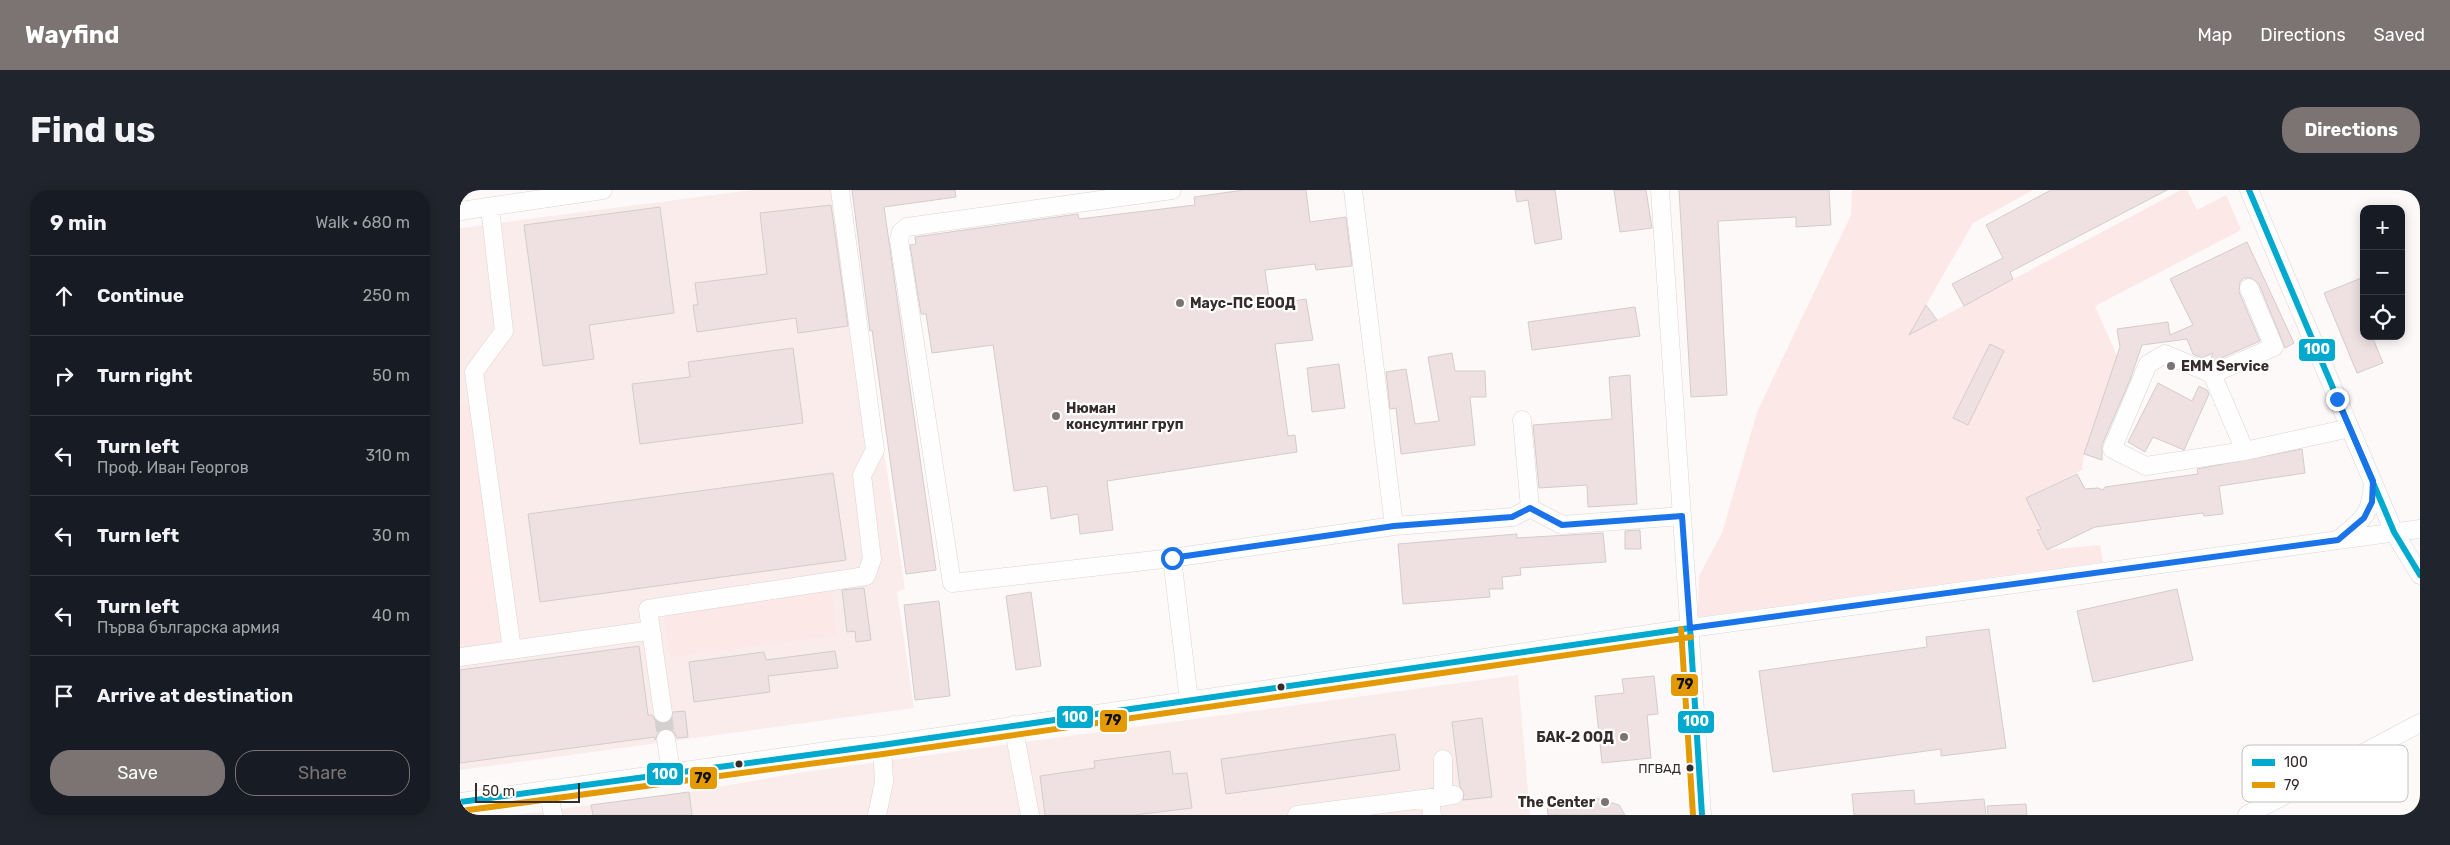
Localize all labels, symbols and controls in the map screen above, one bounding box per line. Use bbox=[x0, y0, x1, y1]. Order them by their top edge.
text: Wayfind bbox=[25, 21, 119, 49]
text: Map bbox=[2197, 24, 2232, 46]
text: Directions bbox=[2260, 24, 2346, 46]
text: Saved bbox=[2374, 24, 2425, 46]
button: Directions bbox=[2282, 107, 2420, 153]
text: Find us bbox=[30, 109, 155, 151]
map controls bbox=[2360, 205, 2405, 340]
button: + bbox=[2360, 205, 2405, 250]
text: 9 min bbox=[50, 210, 107, 235]
text: Walk · 680 m bbox=[315, 213, 410, 232]
button: − bbox=[2360, 250, 2405, 295]
icon: ahead bbox=[50, 282, 78, 310]
text: Continue bbox=[97, 284, 184, 307]
text: 250 m bbox=[363, 286, 410, 305]
place label: Маус-ПС ЕООД bbox=[1190, 295, 1296, 312]
button: locate bbox=[2360, 295, 2405, 340]
marker: Маус-ПС ЕООД bbox=[1174, 297, 1186, 309]
line badge: 100 bbox=[2298, 338, 2336, 362]
text: 100 bbox=[2304, 341, 2330, 358]
place label: EMM Service bbox=[2181, 358, 2269, 375]
marker: EMM Service bbox=[2165, 360, 2177, 372]
icon: right bbox=[50, 362, 78, 390]
text: Turn right bbox=[97, 364, 192, 387]
text: 50 m bbox=[372, 366, 410, 385]
route end bbox=[2326, 388, 2349, 411]
place label: Нюман консултинг груп bbox=[1066, 400, 1184, 433]
marker: Нюман консултинг груп bbox=[1050, 410, 1062, 422]
text: Turn left bbox=[97, 435, 179, 458]
icon: left bbox=[50, 442, 78, 470]
text: 310 m bbox=[366, 446, 410, 465]
text: Проф. Иван Георгов bbox=[97, 458, 249, 477]
icon: left bbox=[50, 522, 78, 550]
text: Turn left bbox=[97, 524, 179, 547]
text: 30 m bbox=[372, 526, 410, 545]
route start bbox=[1161, 547, 1184, 570]
text: Turn left bbox=[97, 595, 179, 618]
icon: left bbox=[50, 602, 78, 630]
text: 40 m bbox=[372, 606, 410, 625]
text: Първа българска армия bbox=[97, 618, 280, 637]
line badge: 79 bbox=[1670, 673, 1699, 697]
text: 79 bbox=[1677, 676, 1694, 693]
icon: arrive bbox=[50, 682, 78, 710]
unlabelled marker bbox=[1276, 682, 1286, 692]
text: Arrive at destination bbox=[97, 684, 293, 707]
line badge: 100 bbox=[1056, 705, 1094, 729]
text: 100 bbox=[1062, 709, 1088, 726]
line badge: 79 bbox=[1099, 709, 1128, 733]
line badge: 100 bbox=[1677, 710, 1715, 734]
text: 79 bbox=[1105, 712, 1122, 729]
text: 100 bbox=[1683, 713, 1709, 730]
place label: БАК-2 ООД bbox=[1536, 729, 1614, 746]
marker: БАК-2 ООД bbox=[1618, 731, 1630, 743]
legend bbox=[2242, 745, 2408, 802]
button: Save bbox=[50, 750, 225, 796]
button: Share bbox=[235, 750, 410, 796]
text: 100 bbox=[2284, 754, 2308, 771]
unlabelled marker bbox=[734, 759, 744, 769]
place label: ПГВАД bbox=[1638, 761, 1681, 776]
line badge: 100 bbox=[646, 762, 684, 786]
marker: ПГВАД bbox=[1685, 763, 1695, 773]
text: 100 bbox=[652, 766, 678, 783]
line badge: 79 bbox=[689, 766, 718, 790]
text: 79 bbox=[695, 770, 712, 787]
text: 79 bbox=[2284, 777, 2299, 794]
scale bar bbox=[475, 780, 580, 803]
text: 50 m bbox=[482, 783, 515, 800]
place label: The Center bbox=[1518, 794, 1596, 811]
marker: The Center bbox=[1599, 796, 1611, 808]

